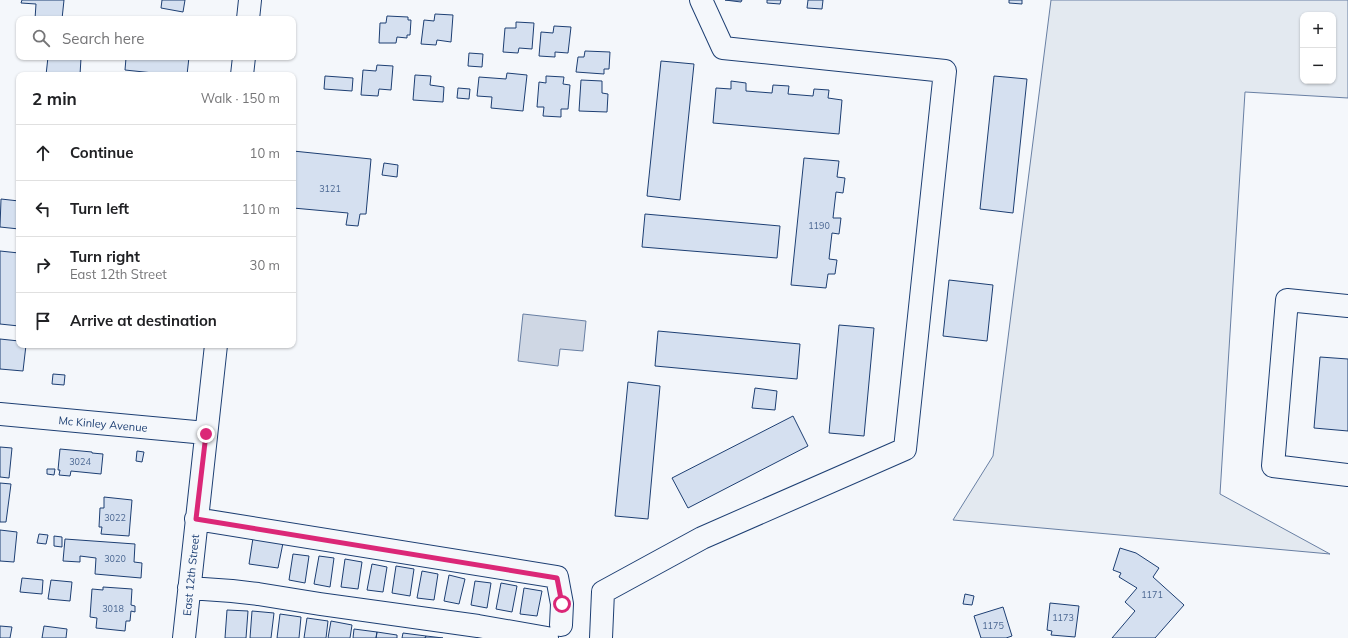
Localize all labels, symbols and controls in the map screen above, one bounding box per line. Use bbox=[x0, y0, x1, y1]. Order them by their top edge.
map controls bbox=[1300, 12, 1336, 84]
button: + bbox=[1300, 12, 1336, 48]
search box bbox=[16, 16, 296, 60]
icon: search bbox=[30, 27, 52, 49]
text: Search here bbox=[62, 29, 144, 48]
button: − bbox=[1300, 48, 1336, 84]
text: 2 min bbox=[32, 88, 77, 109]
text: Walk · 150 m bbox=[201, 90, 280, 106]
icon: ahead bbox=[32, 142, 54, 164]
text: Continue bbox=[70, 143, 133, 162]
text: 10 m bbox=[250, 145, 280, 161]
house number: 3121 bbox=[319, 183, 341, 194]
icon: left bbox=[32, 198, 54, 220]
text: Turn left bbox=[70, 199, 129, 218]
text: 110 m bbox=[242, 201, 280, 217]
house number: 1190 bbox=[808, 220, 830, 231]
text: Turn right bbox=[70, 247, 140, 266]
icon: right bbox=[32, 254, 54, 276]
text: 30 m bbox=[250, 257, 280, 273]
text: East 12th Street bbox=[70, 266, 167, 282]
icon: arrive bbox=[32, 310, 54, 332]
text: Arrive at destination bbox=[70, 311, 217, 330]
street label: Mc Kinley Avenue bbox=[58, 413, 148, 435]
route end bbox=[197, 425, 215, 443]
house number: 3024 bbox=[69, 456, 91, 467]
house number: 3022 bbox=[104, 512, 126, 523]
street label: East 12th Street bbox=[180, 533, 202, 616]
house number: 3020 bbox=[104, 553, 126, 564]
house number: 1171 bbox=[1141, 589, 1163, 600]
route start bbox=[553, 595, 571, 613]
house number: 3018 bbox=[102, 603, 124, 614]
house number: 1173 bbox=[1052, 612, 1074, 623]
house number: 1175 bbox=[982, 620, 1004, 631]

